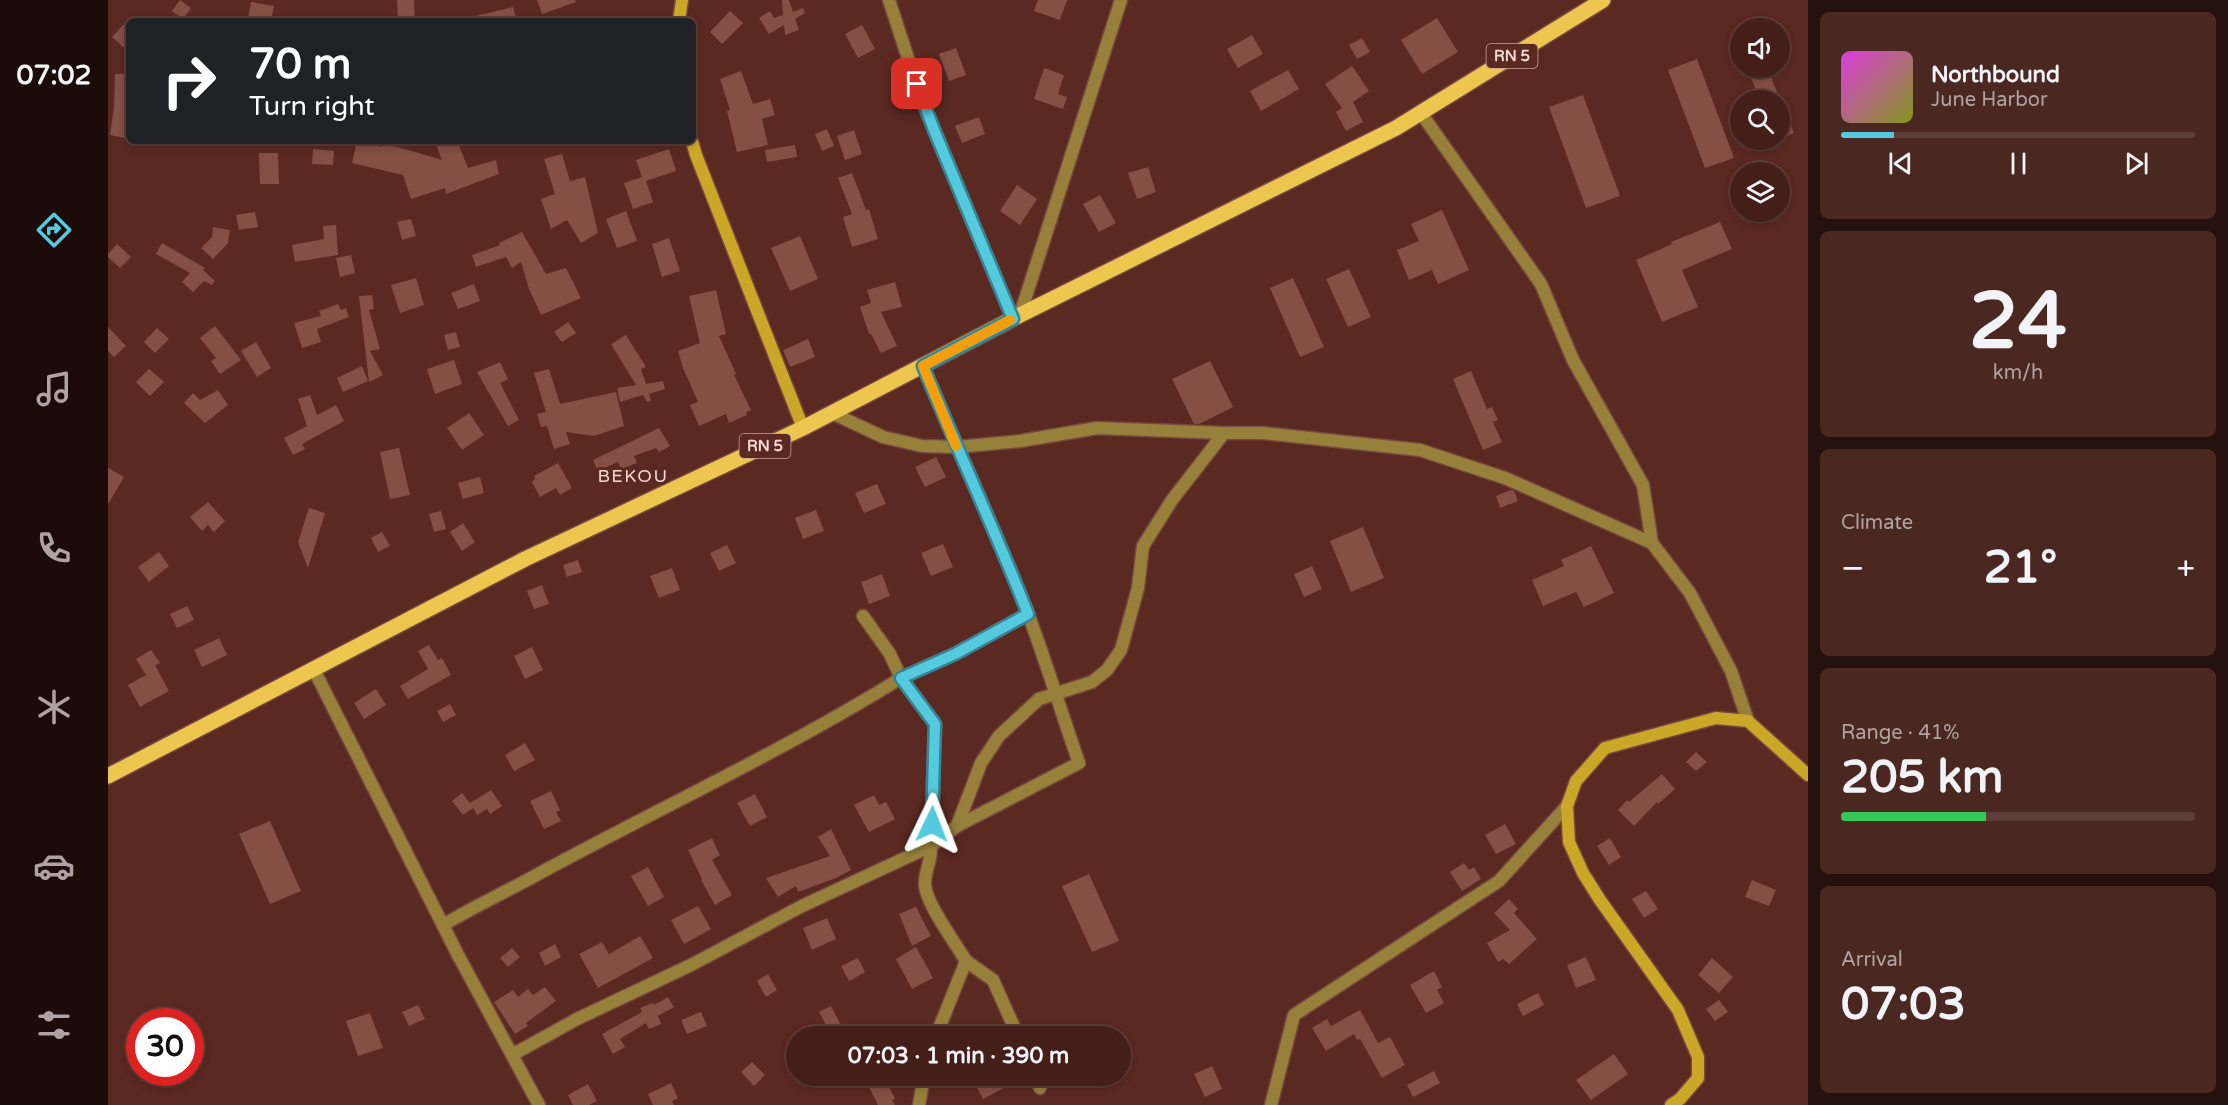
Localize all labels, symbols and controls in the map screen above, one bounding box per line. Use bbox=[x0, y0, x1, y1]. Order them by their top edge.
map controls bbox=[1730, 18, 1790, 222]
button: sound bbox=[1730, 18, 1790, 78]
text: 70 m bbox=[249, 39, 351, 90]
icon: right bbox=[150, 42, 228, 120]
road number: RN 5 bbox=[1486, 44, 1538, 68]
pin bbox=[891, 58, 942, 109]
text: 07:02 bbox=[17, 59, 91, 92]
text: Northbound bbox=[1931, 62, 2060, 88]
icon: arrive bbox=[900, 67, 933, 100]
text: June Harbor bbox=[1931, 88, 2048, 112]
text: Turn right bbox=[249, 90, 375, 123]
button: search bbox=[1730, 90, 1790, 150]
icon: previous bbox=[1884, 147, 1917, 180]
icon: pause bbox=[2002, 147, 2035, 180]
icon: next bbox=[2120, 147, 2153, 180]
button: layers bbox=[1730, 162, 1790, 222]
icon: directions bbox=[33, 209, 75, 251]
text: 24 bbox=[1969, 275, 2067, 369]
text: km/h bbox=[1993, 361, 2043, 385]
icon: music bbox=[33, 368, 75, 410]
road number: RN 5 bbox=[740, 434, 790, 458]
district label: BEKOU bbox=[597, 465, 669, 487]
text: Climate bbox=[1841, 511, 1913, 535]
icon: phone bbox=[33, 527, 75, 569]
text: 21° bbox=[1984, 541, 2057, 595]
text: − bbox=[1841, 549, 1865, 588]
text: + bbox=[2176, 549, 2195, 588]
icon: climate bbox=[33, 686, 75, 728]
text: Range · 41% bbox=[1841, 721, 1960, 745]
text: 205 km bbox=[1841, 751, 2003, 805]
position arrow bbox=[900, 792, 964, 856]
icon: car bbox=[33, 845, 75, 887]
text: Arrival bbox=[1841, 948, 1903, 972]
text: 07:03 bbox=[1841, 978, 1966, 1032]
icon: filters bbox=[33, 1004, 75, 1046]
speed limit sign: 30 bbox=[126, 1008, 204, 1086]
text: 07:03 · 1 min · 390 m bbox=[848, 1043, 1069, 1069]

